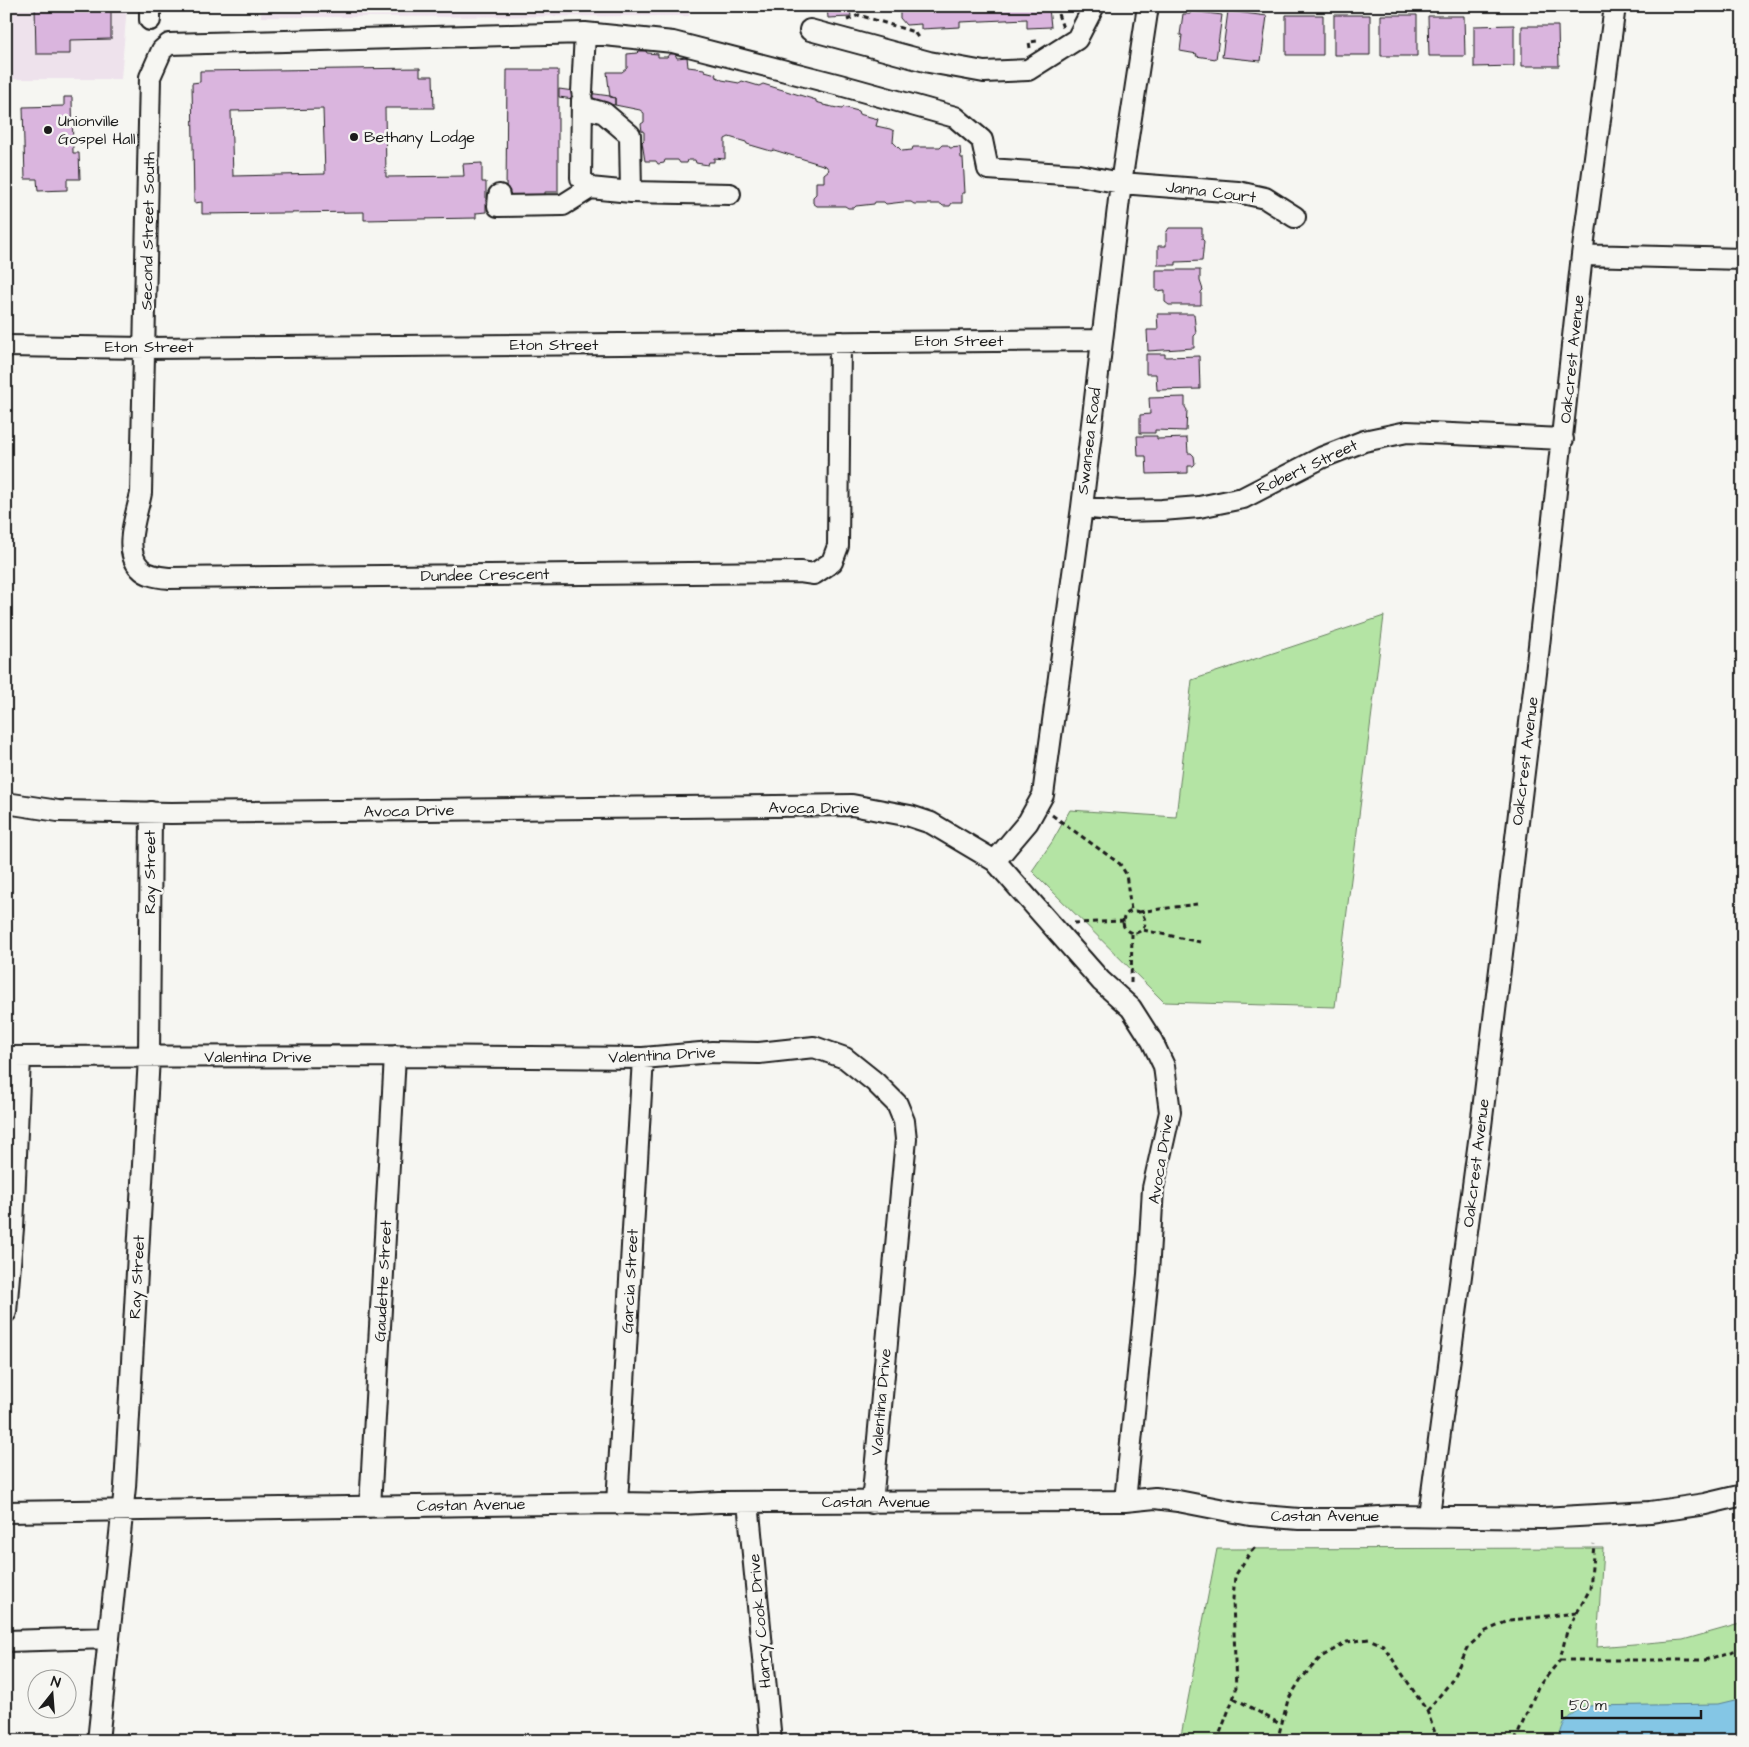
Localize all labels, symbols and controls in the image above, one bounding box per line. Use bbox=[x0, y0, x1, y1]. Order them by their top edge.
place label: Unionville Gospel Hall bbox=[58, 110, 135, 150]
marker: Unionville Gospel Hall bbox=[42, 124, 54, 136]
place label: Bethany Lodge bbox=[364, 126, 475, 149]
marker: Bethany Lodge bbox=[348, 131, 360, 143]
street label: Second Street South bbox=[136, 152, 160, 310]
street label: Janna Court bbox=[1165, 176, 1258, 209]
street label: Oakcrest Avenue bbox=[1554, 293, 1590, 424]
street label: Eton Street bbox=[915, 330, 1004, 352]
street label: Eton Street bbox=[510, 334, 599, 356]
street label: Eton Street bbox=[105, 336, 194, 358]
street label: Swansea Road bbox=[1072, 386, 1106, 496]
street label: Robert Street bbox=[1253, 434, 1362, 500]
street label: Dundee Crescent bbox=[421, 563, 550, 587]
street label: Oakcrest Avenue bbox=[1506, 695, 1544, 826]
street label: Avoca Drive bbox=[769, 797, 860, 819]
street label: Avoca Drive bbox=[363, 799, 455, 823]
street label: Ray Street bbox=[139, 829, 162, 914]
street label: Valentina Drive bbox=[608, 1041, 717, 1069]
street label: Valentina Drive bbox=[204, 1046, 312, 1068]
street label: Oakcrest Avenue bbox=[1457, 1097, 1495, 1228]
street label: Avoca Drive bbox=[1143, 1112, 1179, 1206]
street label: Gaudette Street bbox=[369, 1219, 397, 1342]
street label: Garcia Street bbox=[616, 1228, 644, 1334]
street label: Ray Street bbox=[124, 1234, 151, 1320]
street label: Valentina Drive bbox=[865, 1347, 897, 1456]
street label: Castan Avenue bbox=[822, 1491, 931, 1513]
street label: Castan Avenue bbox=[417, 1493, 526, 1517]
street label: Castan Avenue bbox=[1271, 1505, 1380, 1527]
street label: Harry Cook Drive bbox=[743, 1552, 778, 1689]
north arrow bbox=[28, 1670, 78, 1720]
text: N bbox=[48, 1672, 63, 1693]
scale bar bbox=[1562, 1687, 1700, 1719]
text: 50 m bbox=[1569, 1695, 1607, 1716]

